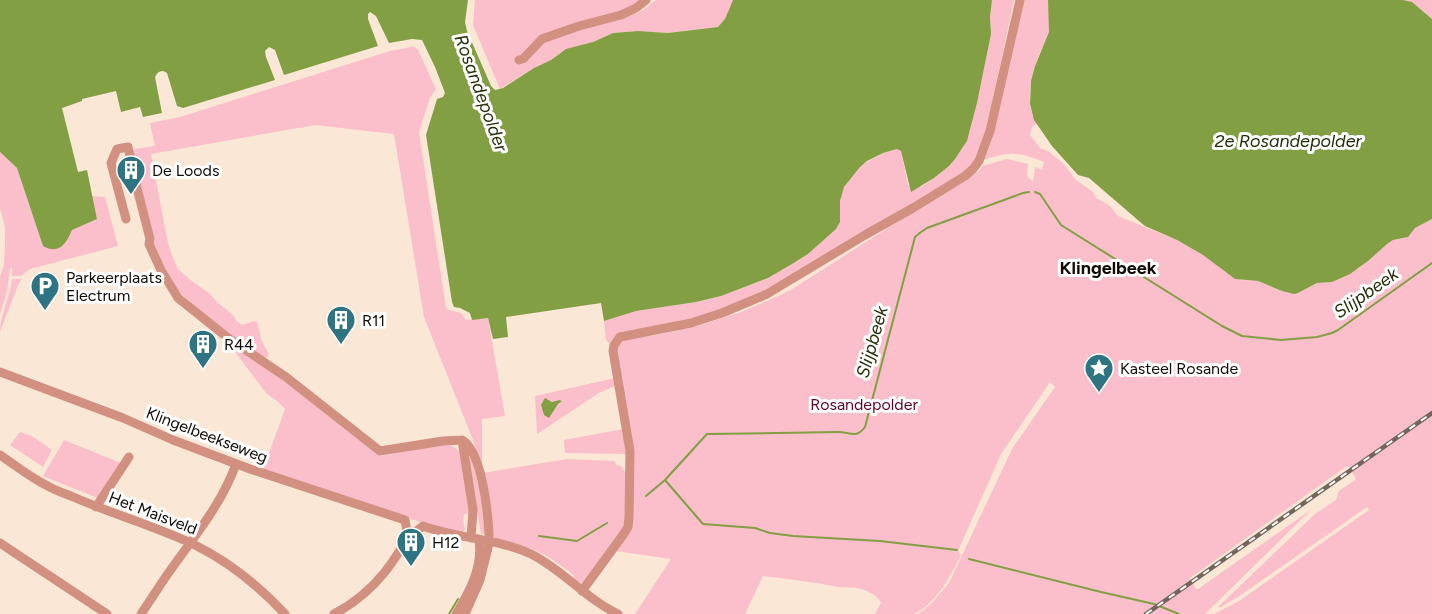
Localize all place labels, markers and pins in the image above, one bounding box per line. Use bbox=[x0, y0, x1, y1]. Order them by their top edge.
building icon: De Loods bbox=[115, 154, 147, 196]
place label: De Loods bbox=[152, 161, 219, 180]
place label: Parkeerplaats Electrum bbox=[66, 268, 162, 305]
parking icon: Parkeerplaats Electrum bbox=[29, 270, 61, 312]
building icon: R11 bbox=[325, 304, 357, 346]
place label: R11 bbox=[362, 311, 385, 330]
building icon: R44 bbox=[187, 328, 219, 370]
place label: R44 bbox=[224, 335, 254, 354]
place icon: Kasteel Rosande bbox=[1083, 352, 1115, 394]
place label: Kasteel Rosande bbox=[1120, 359, 1238, 378]
building icon: H12 bbox=[395, 526, 427, 568]
place label: H12 bbox=[432, 533, 460, 552]

